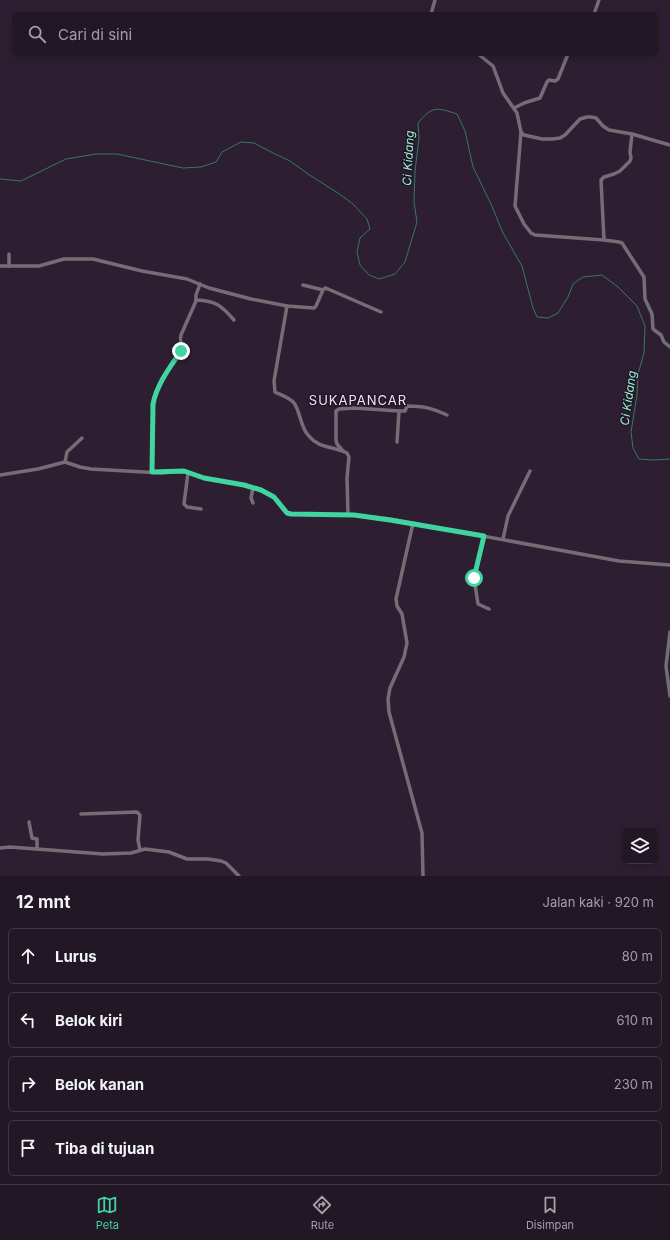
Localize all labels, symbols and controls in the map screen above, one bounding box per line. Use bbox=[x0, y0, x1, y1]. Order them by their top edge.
search box bbox=[12, 12, 658, 56]
icon: search bbox=[26, 23, 48, 45]
text: Cari di sini bbox=[58, 25, 132, 44]
water label: Ci Kidang bbox=[399, 130, 417, 186]
route end bbox=[172, 342, 190, 360]
water label: Ci Kidang bbox=[617, 370, 639, 426]
district label: SUKAPANCAR bbox=[309, 392, 407, 408]
route start bbox=[465, 569, 483, 587]
map controls bbox=[622, 828, 658, 864]
button: layers bbox=[622, 828, 658, 864]
text: 12 mnt bbox=[16, 892, 70, 912]
text: Jalan kaki · 920 m bbox=[542, 894, 654, 910]
icon: ahead bbox=[17, 945, 39, 967]
text: Lurus bbox=[55, 947, 97, 966]
text: 80 m bbox=[622, 948, 653, 964]
icon: left bbox=[17, 1009, 39, 1031]
text: Belok kiri bbox=[55, 1011, 122, 1030]
text: 610 m bbox=[616, 1012, 653, 1028]
icon: right bbox=[17, 1073, 39, 1095]
text: Belok kanan bbox=[55, 1075, 144, 1094]
text: 230 m bbox=[614, 1076, 653, 1092]
icon: arrive bbox=[17, 1137, 39, 1159]
text: Tiba di tujuan bbox=[55, 1139, 154, 1158]
tab: Peta bbox=[96, 1194, 119, 1232]
tab: Rute bbox=[311, 1194, 334, 1232]
tab: Disimpan bbox=[526, 1194, 574, 1232]

